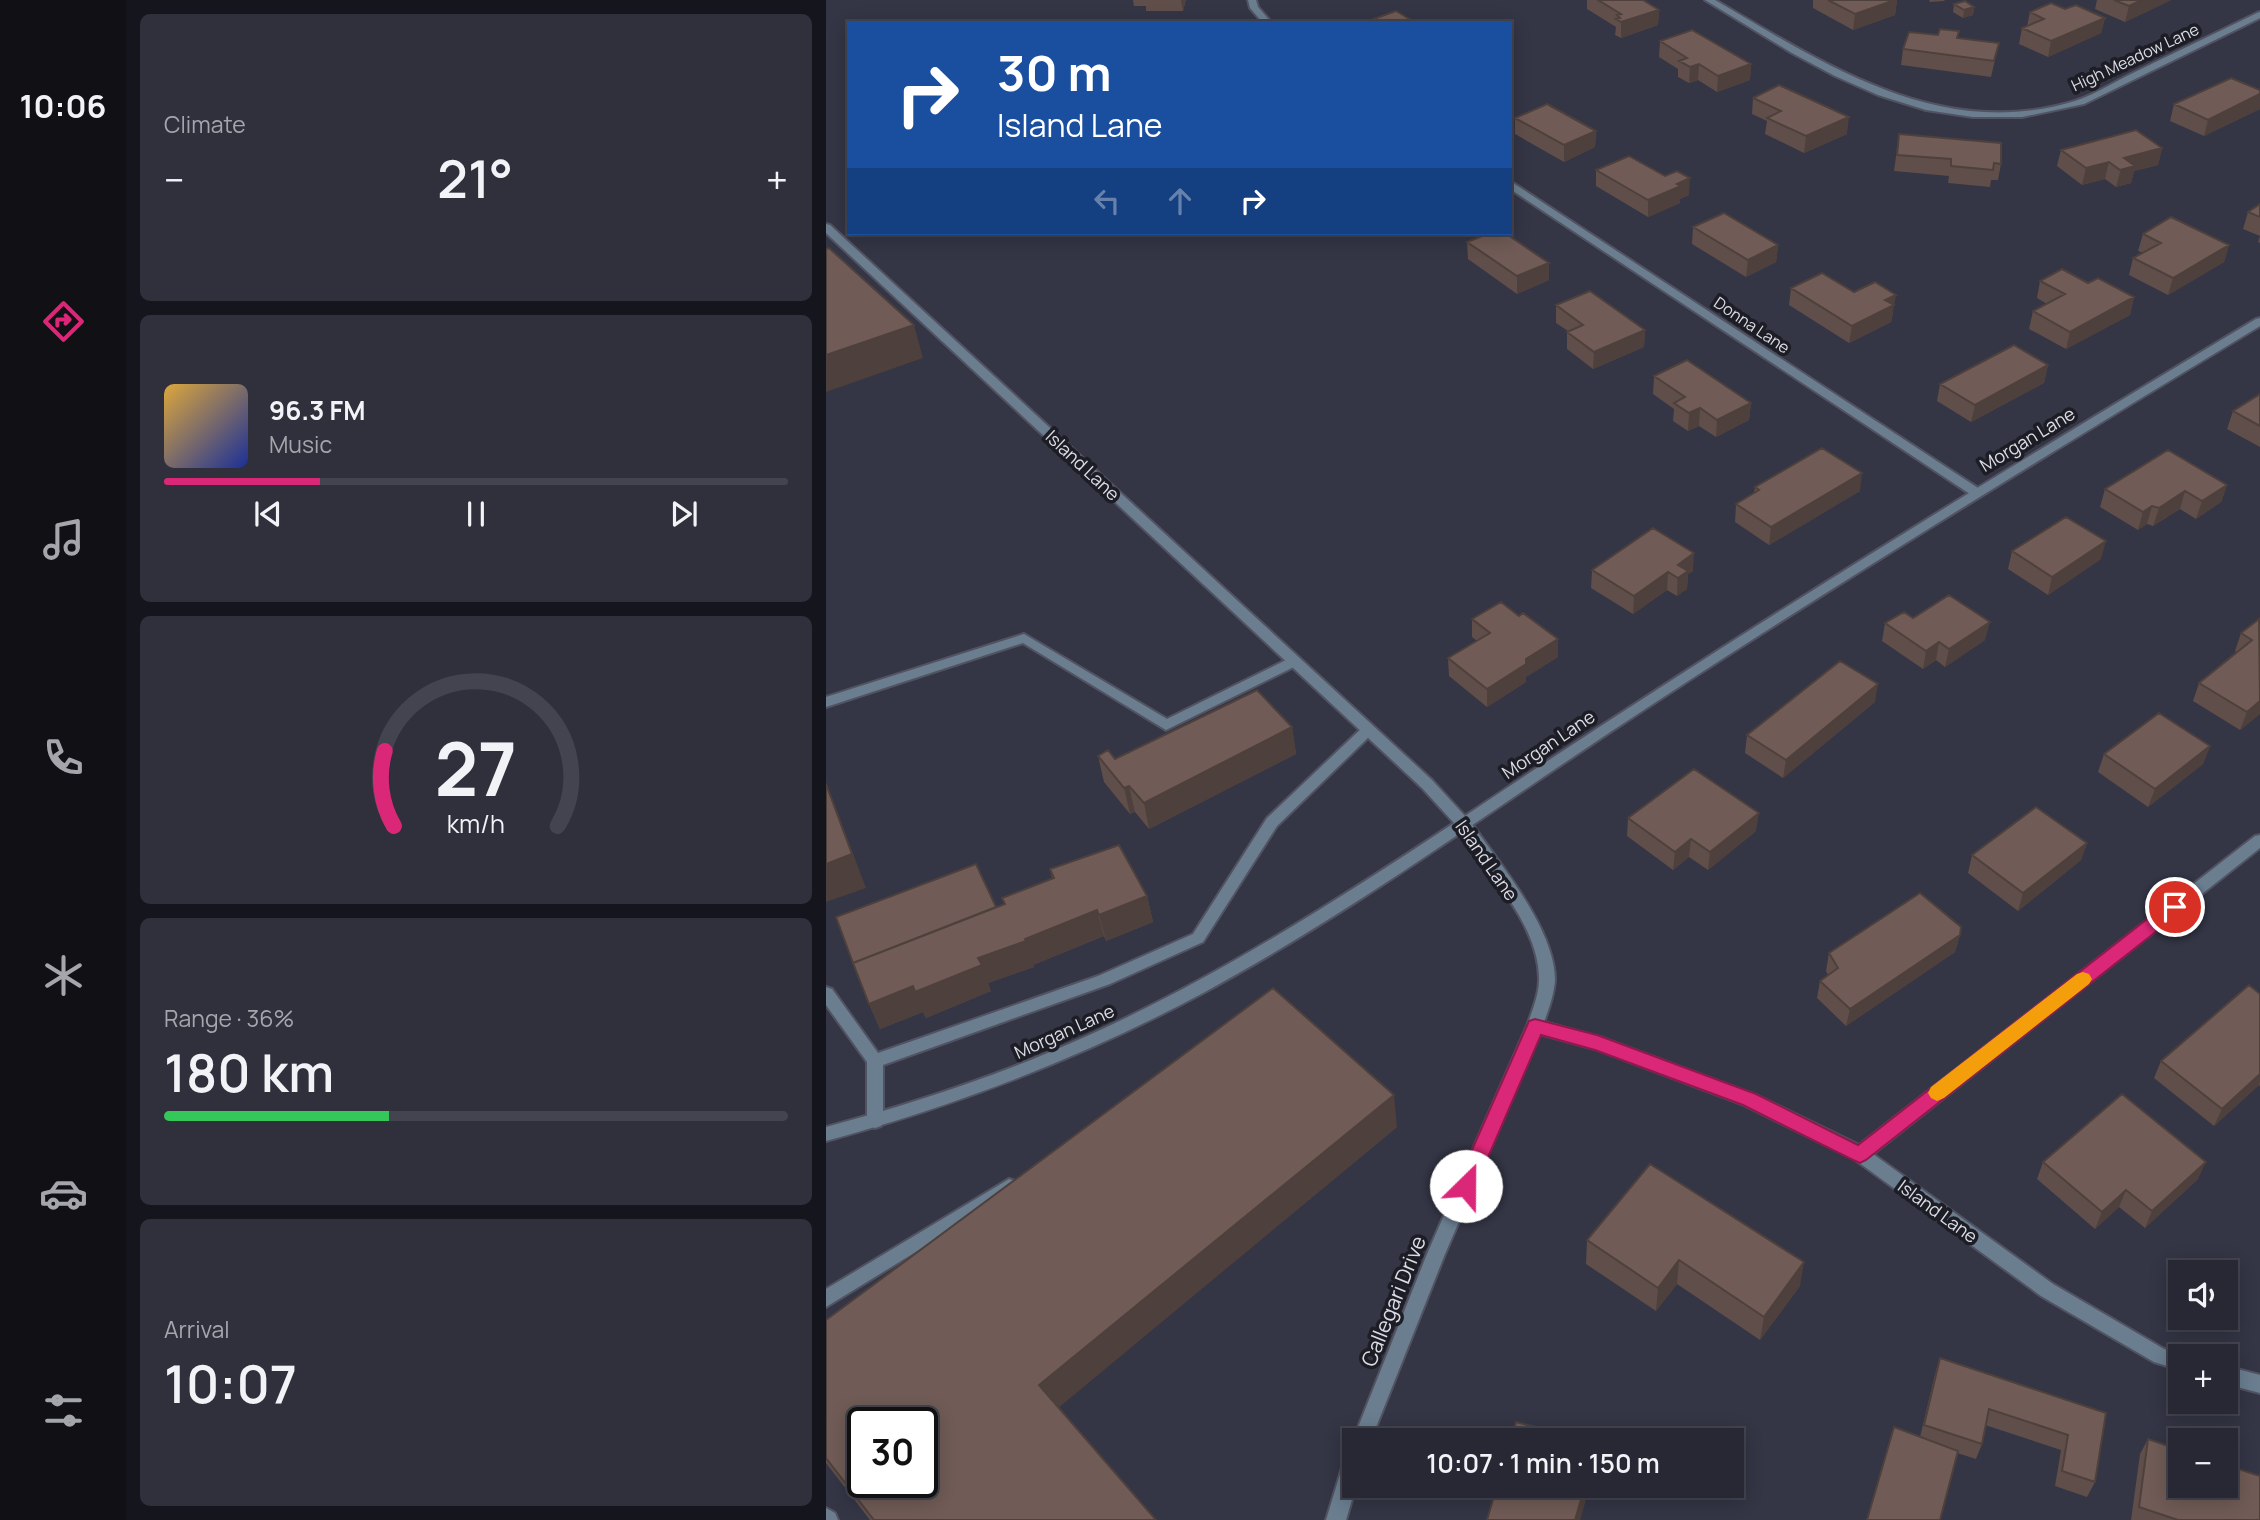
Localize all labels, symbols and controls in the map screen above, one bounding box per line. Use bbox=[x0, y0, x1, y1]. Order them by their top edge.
street label: High Meadow Lane bbox=[2068, 18, 2202, 96]
text: 30 m bbox=[997, 39, 1112, 106]
icon: right bbox=[882, 49, 973, 140]
text: 10:06 bbox=[20, 84, 106, 128]
text: Island Lane bbox=[997, 103, 1163, 147]
text: Climate bbox=[164, 108, 246, 140]
text: 21° bbox=[437, 143, 513, 214]
text: − bbox=[164, 153, 185, 205]
text: + bbox=[766, 153, 788, 205]
icon: left bbox=[1088, 182, 1126, 220]
icon: ahead bbox=[1161, 182, 1199, 220]
icon: right bbox=[1234, 182, 1272, 220]
street label: Donna Lane bbox=[1710, 292, 1794, 358]
icon: directions bbox=[39, 297, 88, 346]
text: 96.3 FM bbox=[269, 392, 365, 428]
street label: Morgan Lane bbox=[1975, 401, 2079, 477]
street label: Island Lane bbox=[1041, 424, 1125, 506]
text: Music bbox=[269, 428, 332, 460]
icon: previous bbox=[249, 495, 287, 533]
icon: pause bbox=[457, 495, 495, 533]
icon: next bbox=[665, 495, 703, 533]
icon: music bbox=[39, 515, 88, 564]
street label: Morgan Lane bbox=[1497, 704, 1599, 784]
text: 27 bbox=[435, 718, 517, 818]
icon: phone bbox=[39, 733, 88, 782]
text: km/h bbox=[447, 806, 505, 841]
street label: Island Lane bbox=[1450, 815, 1524, 905]
pin bbox=[2145, 877, 2205, 937]
icon: arrive bbox=[2156, 888, 2194, 926]
icon: climate bbox=[39, 951, 88, 1000]
street label: Morgan Lane bbox=[1010, 998, 1118, 1064]
text: Range · 36% bbox=[164, 1002, 294, 1034]
text: 180 km bbox=[164, 1037, 334, 1108]
position arrow bbox=[1429, 1149, 1503, 1223]
icon: car bbox=[39, 1169, 88, 1218]
street label: Island Lane bbox=[1893, 1174, 1983, 1248]
street label: Callegari Drive bbox=[1354, 1231, 1432, 1371]
map controls bbox=[2168, 1260, 2238, 1498]
button: sound bbox=[2168, 1260, 2238, 1330]
text: Arrival bbox=[164, 1313, 230, 1345]
button: + bbox=[2168, 1344, 2238, 1414]
text: 10:07 bbox=[164, 1348, 297, 1419]
icon: filters bbox=[39, 1386, 88, 1435]
speed limit sign: 30 bbox=[847, 1407, 938, 1498]
button: − bbox=[2168, 1428, 2238, 1498]
text: 10:07 · 1 min · 150 m bbox=[1426, 1445, 1660, 1481]

